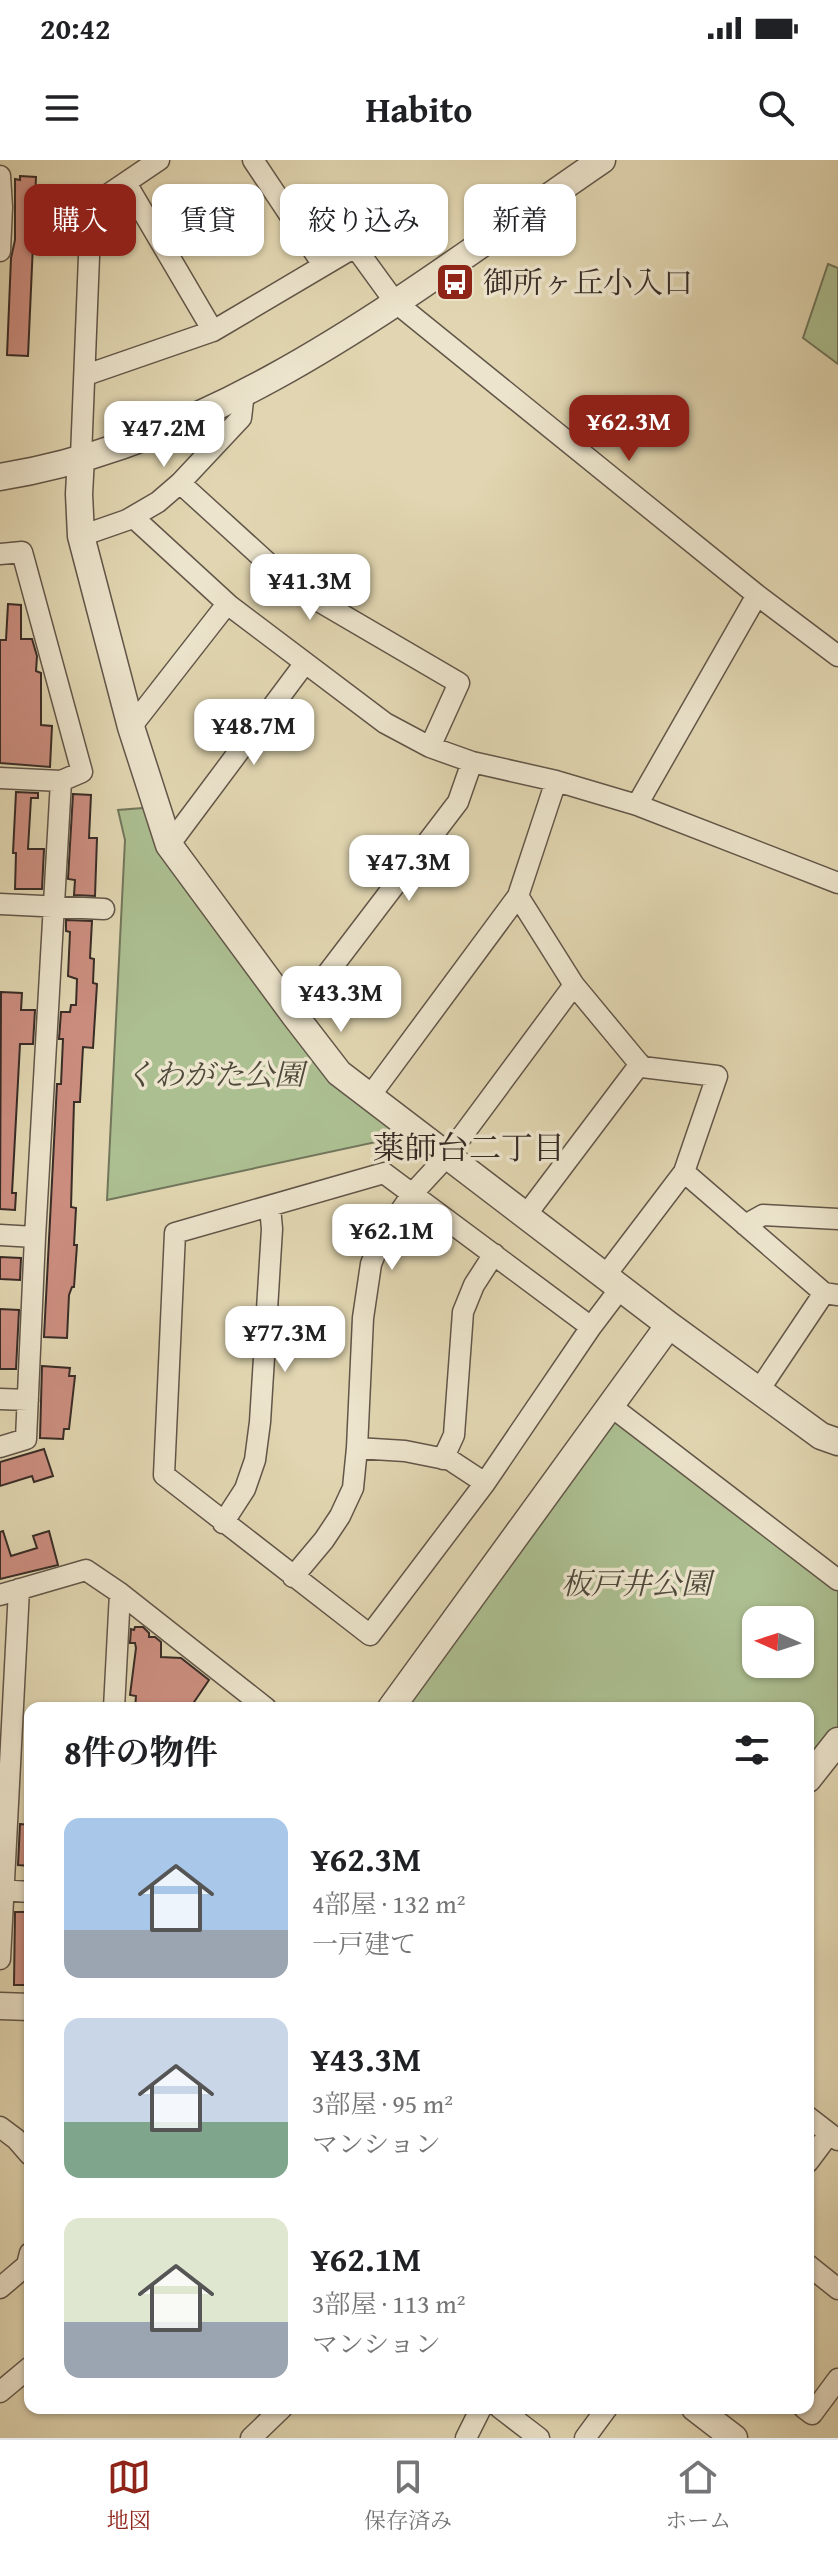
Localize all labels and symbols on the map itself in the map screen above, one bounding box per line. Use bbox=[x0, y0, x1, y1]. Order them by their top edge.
place label: 御所ヶ丘小入口 bbox=[483, 260, 693, 304]
bus stop icon: 御所ヶ丘小入口 bbox=[434, 261, 476, 303]
pin: ¥62.3M bbox=[564, 395, 694, 463]
pin: ¥47.2M bbox=[99, 401, 229, 469]
pin: ¥41.3M bbox=[245, 554, 375, 622]
pin: ¥48.7M bbox=[189, 699, 319, 767]
pin: ¥47.3M bbox=[344, 835, 474, 903]
pin: ¥43.3M bbox=[276, 966, 406, 1034]
park label: くわがた公園 bbox=[124, 1052, 309, 1096]
district label: 薬師台二丁目 bbox=[373, 1124, 565, 1171]
pin: ¥62.1M bbox=[327, 1204, 457, 1272]
pin: ¥77.3M bbox=[220, 1306, 350, 1374]
park label: 板戸井公園 bbox=[561, 1561, 716, 1605]
north arrow bbox=[742, 1606, 814, 1678]

